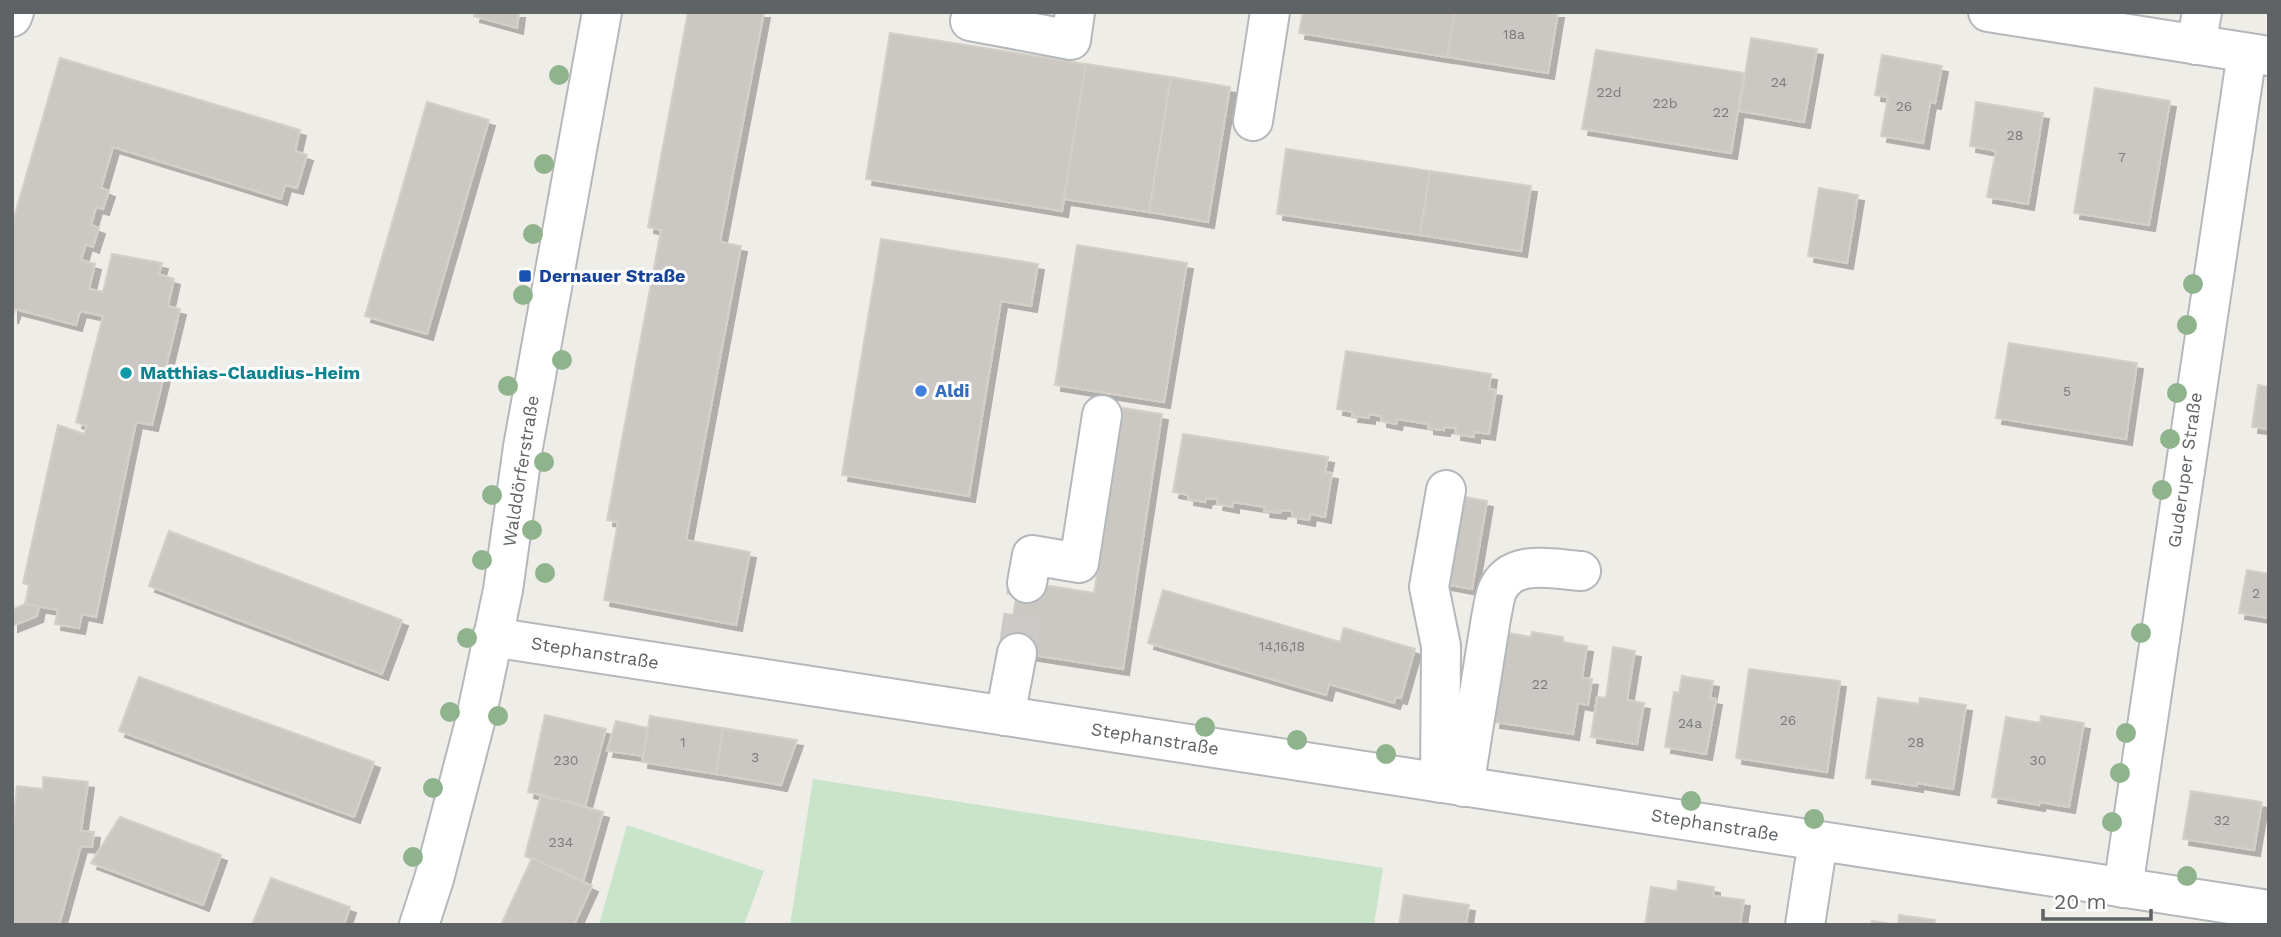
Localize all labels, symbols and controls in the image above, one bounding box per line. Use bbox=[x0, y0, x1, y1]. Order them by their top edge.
house number: 18a bbox=[1503, 26, 1525, 42]
house number: 24 bbox=[1771, 74, 1787, 90]
house number: 22d bbox=[1596, 84, 1622, 100]
house number: 22b bbox=[1652, 95, 1678, 111]
house number: 26 bbox=[1896, 98, 1912, 114]
house number: 22 bbox=[1713, 104, 1729, 120]
house number: 28 bbox=[2007, 127, 2023, 143]
house number: 7 bbox=[2118, 149, 2126, 165]
place label: Dernauer Straße bbox=[539, 265, 685, 286]
marker: Dernauer Straße bbox=[517, 268, 533, 284]
place label: Matthias-Claudius-Heim bbox=[140, 362, 360, 383]
marker: Matthias-Claudius-Heim bbox=[118, 365, 134, 381]
place label: Aldi bbox=[935, 380, 970, 401]
marker: Aldi bbox=[913, 383, 929, 399]
house number: 5 bbox=[2063, 383, 2071, 399]
street label: Guderuper Straße bbox=[2163, 391, 2206, 549]
street label: Walddörferstraße bbox=[498, 394, 543, 548]
house number: 2 bbox=[2252, 585, 2260, 601]
street label: Stephanstraße bbox=[530, 632, 660, 673]
house number: 14,16,18 bbox=[1259, 638, 1305, 654]
house number: 22 bbox=[1532, 676, 1548, 692]
house number: 26 bbox=[1780, 712, 1796, 728]
house number: 24a bbox=[1678, 715, 1702, 731]
street label: Stephanstraße bbox=[1090, 718, 1220, 759]
house number: 1 bbox=[680, 734, 686, 750]
house number: 28 bbox=[1908, 734, 1924, 750]
house number: 3 bbox=[751, 749, 759, 765]
house number: 230 bbox=[553, 752, 579, 768]
house number: 30 bbox=[2030, 752, 2046, 768]
street label: Stephanstraße bbox=[1650, 804, 1780, 845]
house number: 32 bbox=[2214, 812, 2230, 828]
house number: 234 bbox=[549, 834, 573, 850]
scale bar bbox=[2043, 878, 2152, 922]
text: 20 m bbox=[2054, 889, 2106, 914]

